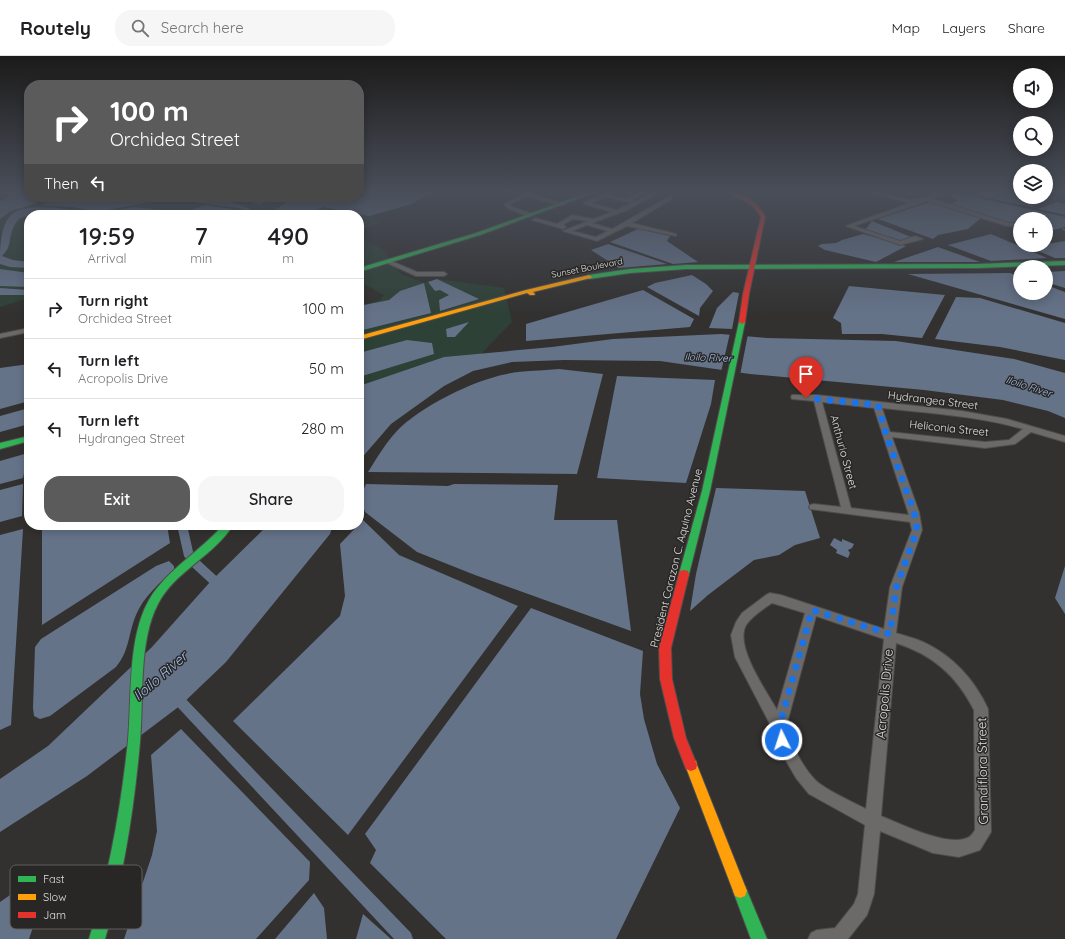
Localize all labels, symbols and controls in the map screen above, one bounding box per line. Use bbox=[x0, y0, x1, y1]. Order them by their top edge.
search box bbox=[115, 10, 395, 46]
text: Routely bbox=[20, 16, 91, 40]
icon: search bbox=[129, 17, 151, 39]
text: Search here bbox=[161, 18, 244, 37]
text: Map bbox=[891, 19, 920, 37]
text: Layers bbox=[942, 19, 986, 37]
text: Share bbox=[1008, 19, 1045, 37]
map controls bbox=[1013, 68, 1053, 300]
button: sound bbox=[1013, 68, 1053, 108]
text: 100 m bbox=[110, 93, 189, 128]
icon: right bbox=[44, 96, 96, 148]
button: search bbox=[1013, 116, 1053, 156]
text: Orchidea Street bbox=[110, 128, 240, 151]
button: layers bbox=[1013, 164, 1053, 204]
icon: left bbox=[87, 172, 109, 194]
text: Then bbox=[44, 174, 79, 193]
button: + bbox=[1013, 212, 1053, 252]
text: 19:59 bbox=[79, 221, 135, 251]
text: 7 bbox=[195, 221, 208, 251]
text: 490 bbox=[267, 221, 309, 251]
text: Arrival bbox=[88, 250, 127, 266]
text: min bbox=[190, 250, 212, 266]
text: m bbox=[282, 250, 294, 266]
street label: Sunset Boulevard bbox=[550, 255, 624, 280]
button: − bbox=[1013, 260, 1053, 300]
text: Turn right bbox=[78, 291, 149, 310]
icon: right bbox=[44, 298, 66, 320]
text: 100 m bbox=[303, 299, 344, 318]
text: Orchidea Street bbox=[78, 310, 172, 326]
water label: Iloilo River bbox=[684, 350, 733, 365]
text: Turn left bbox=[78, 351, 140, 370]
pin bbox=[789, 357, 823, 398]
icon: left bbox=[44, 358, 66, 380]
text: 50 m bbox=[309, 359, 344, 378]
icon: arrive bbox=[795, 363, 817, 385]
text: Acropolis Drive bbox=[78, 370, 168, 386]
water label: Iloilo River bbox=[1004, 373, 1054, 400]
street label: Hydrangea Street bbox=[887, 388, 979, 412]
text: Turn left bbox=[78, 411, 140, 430]
street label: Anthurio Street bbox=[827, 413, 861, 491]
street label: Heliconia Street bbox=[909, 417, 990, 439]
icon: left bbox=[44, 418, 66, 440]
text: 280 m bbox=[301, 419, 344, 438]
text: Hydrangea Street bbox=[78, 430, 185, 446]
street label: President Corazon C. Aquino Avenue bbox=[647, 467, 705, 649]
button: Exit bbox=[44, 476, 190, 522]
button: Share bbox=[198, 476, 344, 522]
water label: Iloilo River bbox=[129, 646, 192, 705]
street label: Acropolis Drive bbox=[872, 648, 896, 740]
street label: Grandiflora Street bbox=[973, 717, 991, 825]
position arrow bbox=[761, 719, 803, 761]
legend bbox=[10, 865, 142, 929]
text: Fast bbox=[43, 872, 65, 886]
text: Slow bbox=[43, 890, 67, 904]
text: Jam bbox=[43, 908, 66, 922]

